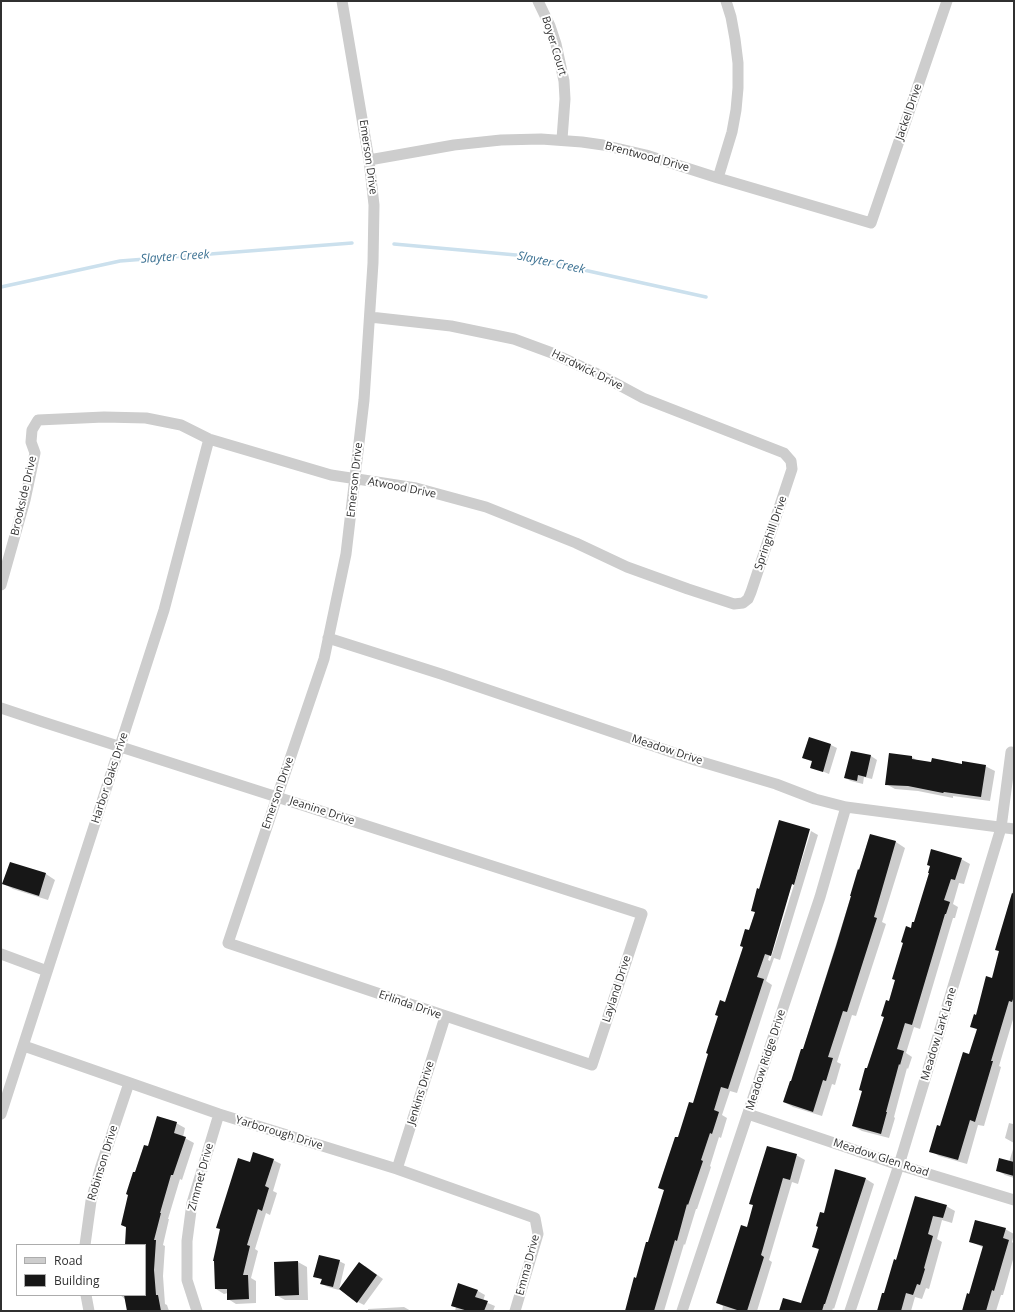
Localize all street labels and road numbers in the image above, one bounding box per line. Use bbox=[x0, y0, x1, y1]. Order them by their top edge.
street label: Boyer Court bbox=[539, 15, 569, 77]
street label: Jackel Drive bbox=[893, 82, 925, 142]
street label: Emerson Drive bbox=[356, 119, 380, 195]
street label: Brentwood Drive bbox=[603, 139, 691, 175]
street label: Hardwick Drive bbox=[549, 347, 625, 393]
street label: Emerson Drive bbox=[344, 442, 366, 518]
street label: Brookside Drive bbox=[8, 455, 40, 537]
street label: Atwood Drive bbox=[367, 475, 437, 501]
street label: Springhill Drive bbox=[752, 494, 790, 572]
street label: Harbor Oaks Drive bbox=[89, 731, 131, 825]
street label: Meadow Drive bbox=[630, 732, 704, 768]
street label: Emerson Drive bbox=[259, 755, 297, 831]
street label: Jeanine Drive bbox=[288, 794, 356, 828]
street label: Layland Drive bbox=[600, 954, 634, 1024]
street label: Meadow Lark Lane bbox=[919, 986, 959, 1082]
street label: Erlinda Drive bbox=[377, 988, 443, 1022]
street label: Meadow Ridge Drive bbox=[743, 1008, 789, 1112]
street label: Jenkins Drive bbox=[405, 1059, 437, 1127]
street label: Yarborough Drive bbox=[234, 1113, 324, 1153]
street label: Robinson Drive bbox=[85, 1124, 121, 1202]
street label: Meadow Glen Road bbox=[832, 1136, 930, 1180]
street label: Zimmet Drive bbox=[186, 1142, 216, 1212]
street label: Emma Drive bbox=[514, 1233, 542, 1297]

